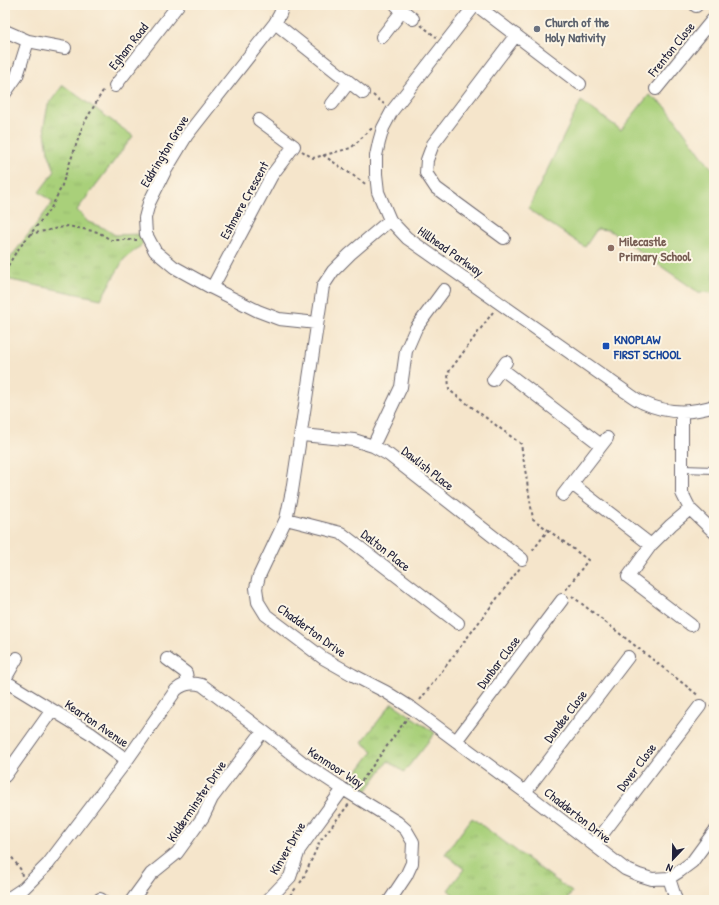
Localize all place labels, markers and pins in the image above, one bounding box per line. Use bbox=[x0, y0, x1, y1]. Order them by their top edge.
place label: Church of the Holy Nativity bbox=[545, 13, 610, 47]
marker: Church of the Holy Nativity bbox=[532, 24, 542, 34]
place label: Milecastle Primary School bbox=[619, 232, 692, 266]
marker: Milecastle Primary School bbox=[606, 243, 616, 253]
place label: KNOPLAW FIRST SCHOOL bbox=[613, 330, 682, 363]
marker: KNOPLAW FIRST SCHOOL bbox=[601, 341, 611, 351]

